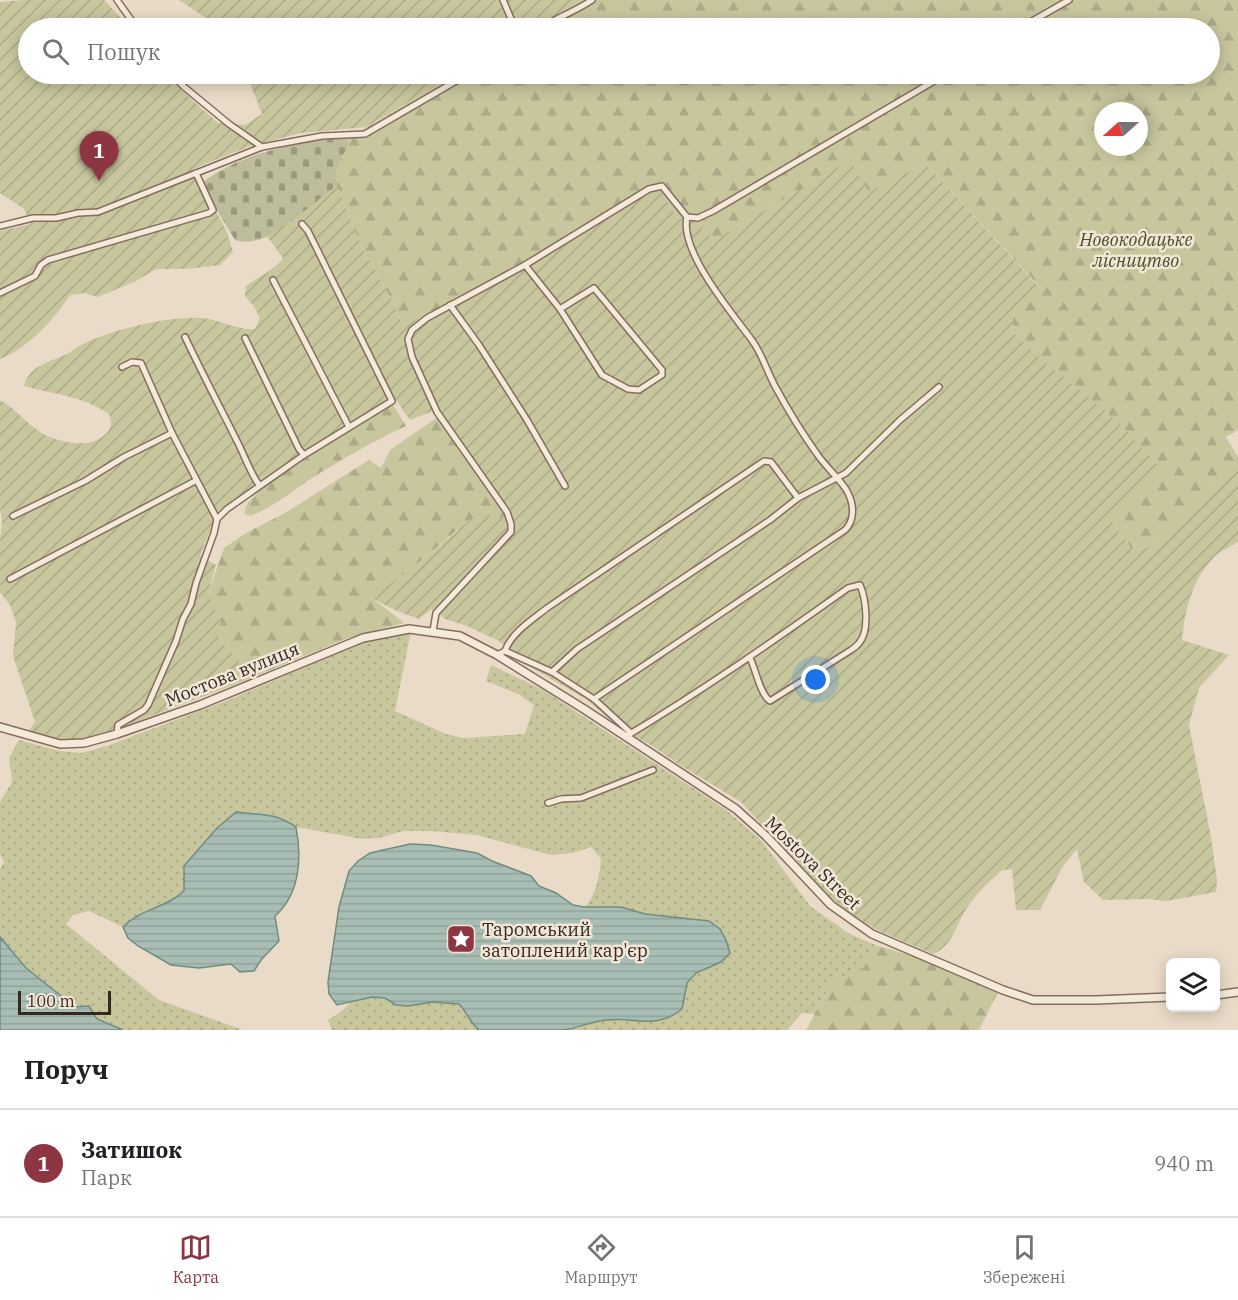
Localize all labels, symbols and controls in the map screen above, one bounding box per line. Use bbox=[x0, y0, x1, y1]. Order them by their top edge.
search box bbox=[18, 18, 1220, 84]
icon: search bbox=[39, 35, 72, 68]
text: Пошук bbox=[87, 37, 160, 66]
north arrow bbox=[1094, 102, 1148, 156]
pin: 1 bbox=[80, 132, 118, 181]
park label: Новокодацьке лісництво bbox=[1078, 228, 1193, 272]
street label: Мостова вулиця bbox=[161, 637, 303, 711]
your location bbox=[801, 665, 830, 694]
street label: Mostova Street bbox=[760, 811, 866, 915]
place label: Таромський затоплений кар'єр bbox=[482, 918, 648, 962]
place icon: Таромський затоплений кар'єр bbox=[445, 923, 477, 955]
map controls bbox=[1166, 958, 1220, 1012]
button: layers bbox=[1166, 958, 1220, 1012]
scale bar bbox=[18, 988, 111, 1016]
text: 100 m bbox=[27, 991, 75, 1011]
text: Поруч bbox=[24, 1052, 108, 1086]
text: Затишок bbox=[81, 1135, 182, 1164]
text: 1 bbox=[38, 1150, 50, 1177]
text: 940 m bbox=[1154, 1150, 1214, 1177]
text: Парк bbox=[81, 1164, 132, 1191]
tab: Карта bbox=[173, 1231, 219, 1287]
tab: Маршрут bbox=[564, 1231, 638, 1287]
tab: Збережені bbox=[983, 1231, 1065, 1287]

